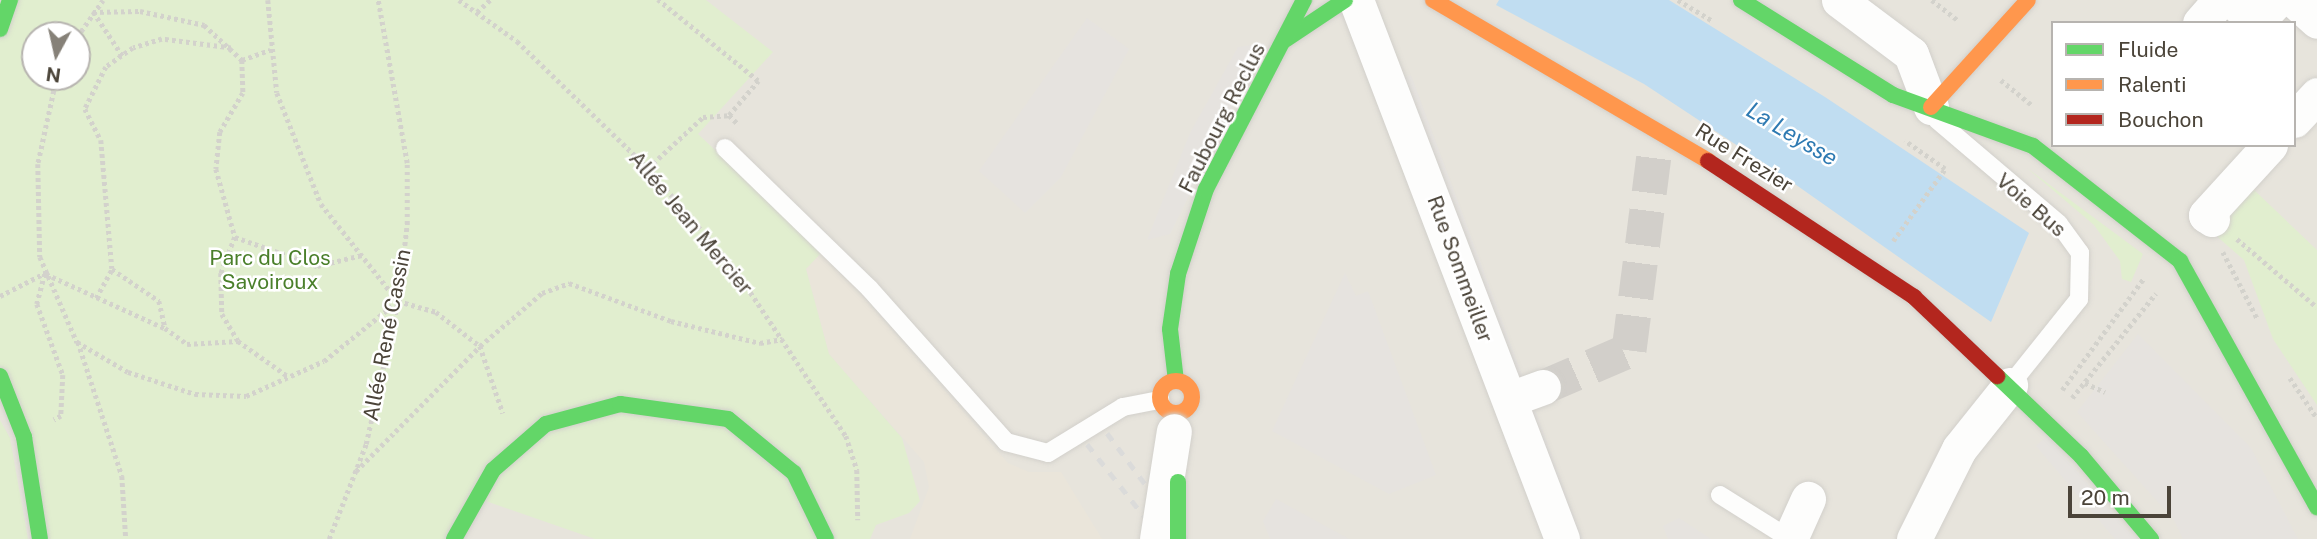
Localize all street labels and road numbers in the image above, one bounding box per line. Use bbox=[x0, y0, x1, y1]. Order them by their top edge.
street label: Faubourg Reclus bbox=[1173, 39, 1271, 197]
street label: Rue Frezier bbox=[1690, 118, 1798, 198]
street label: Allée Jean Mercier bbox=[624, 146, 758, 300]
street label: Voie Bus bbox=[1991, 168, 2071, 242]
street label: Rue Sommeiller bbox=[1422, 192, 1498, 346]
street label: Allée René Cassin bbox=[358, 247, 416, 423]

